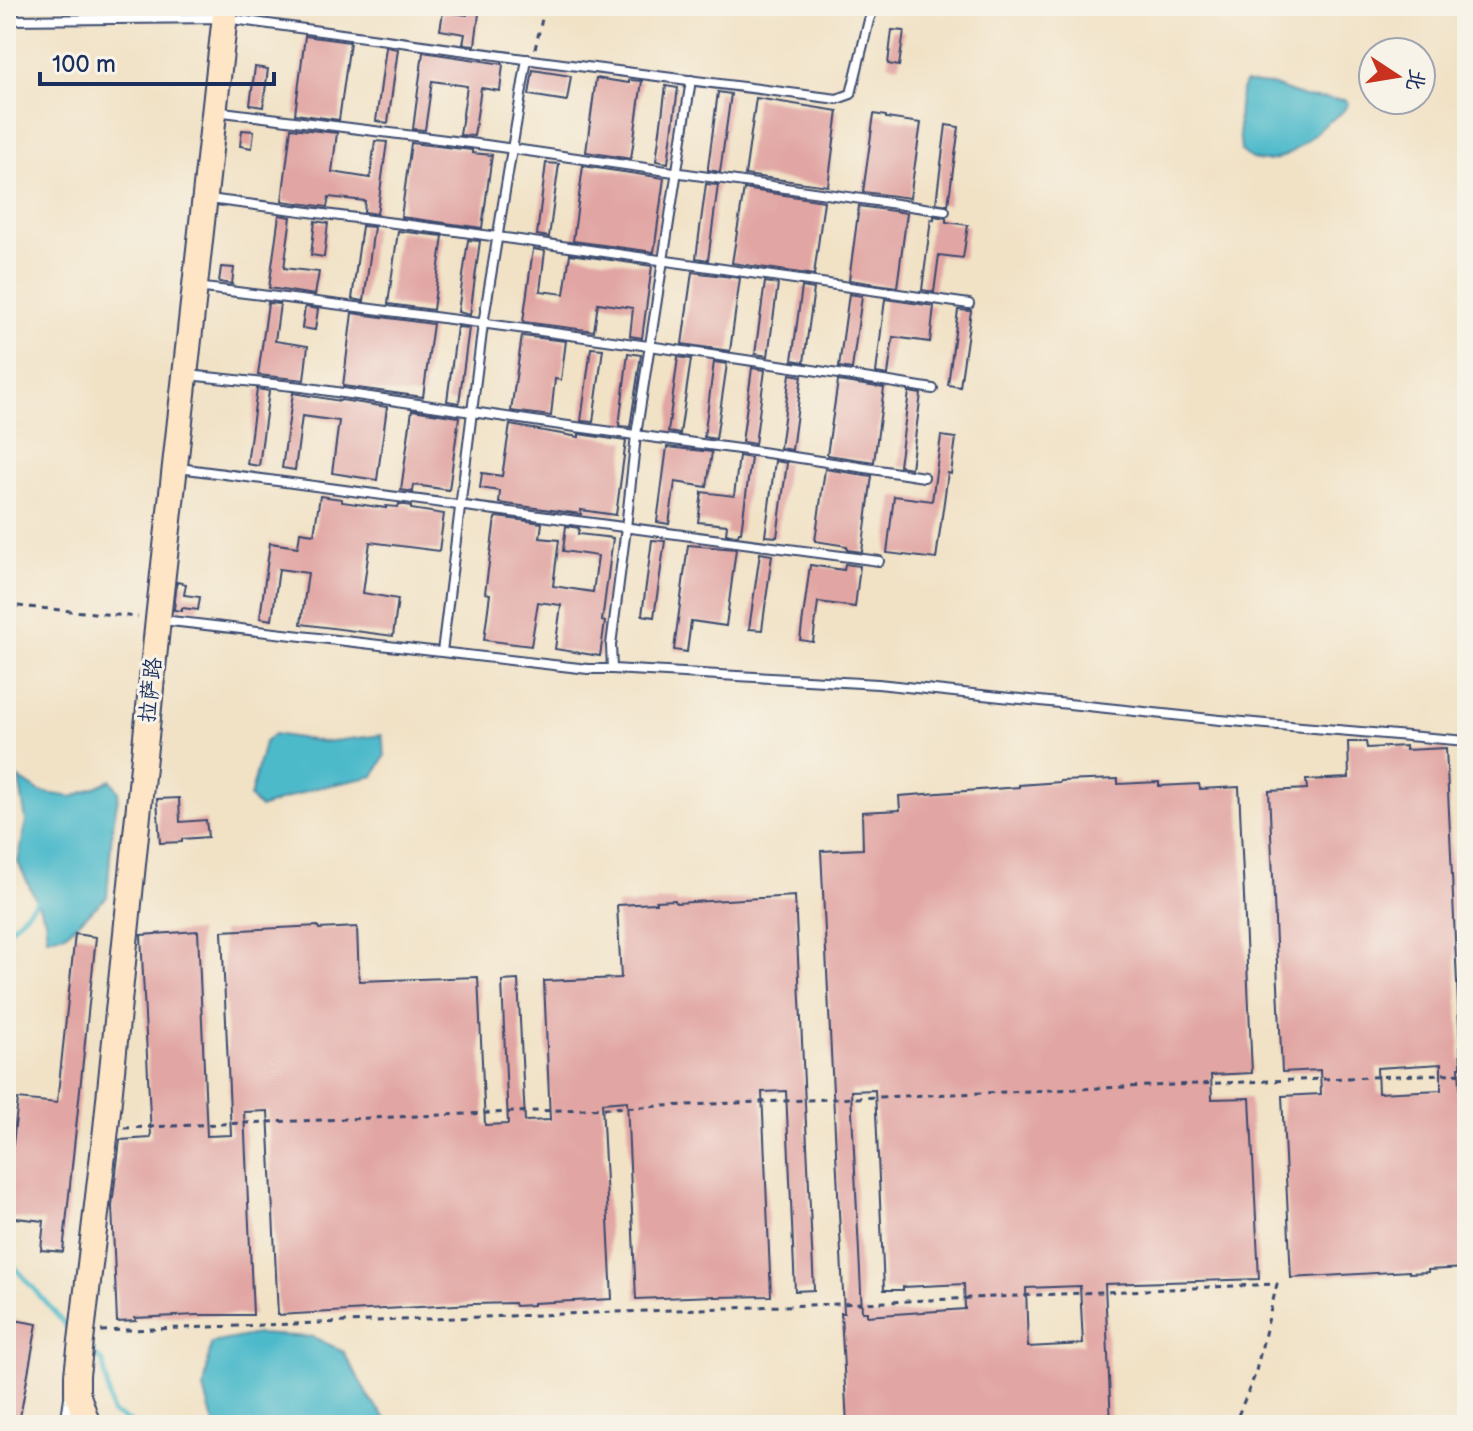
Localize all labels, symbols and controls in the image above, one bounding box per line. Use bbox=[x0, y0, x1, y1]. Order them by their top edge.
scale bar bbox=[40, 36, 274, 86]
north arrow bbox=[1357, 36, 1437, 116]
text: 100 m bbox=[52, 50, 116, 79]
text: 北 bbox=[1400, 66, 1431, 93]
street label: 拉萨路 bbox=[134, 656, 168, 724]

